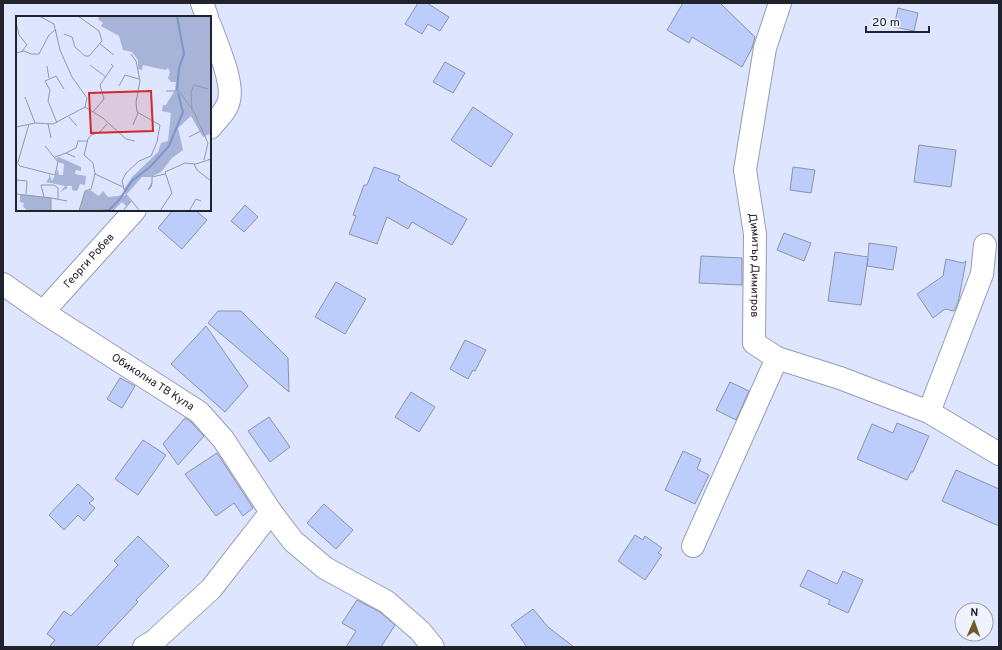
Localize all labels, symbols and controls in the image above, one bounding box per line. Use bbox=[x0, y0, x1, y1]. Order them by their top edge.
scale bar bbox=[866, 8, 929, 34]
text: 20 m bbox=[872, 15, 900, 31]
inset map bbox=[16, 16, 211, 211]
street label: Димитър Димитров bbox=[745, 212, 762, 318]
street label: Георги Робев bbox=[61, 230, 118, 291]
street label: Обиколна ТВ Кула bbox=[108, 351, 197, 414]
north arrow bbox=[954, 602, 994, 642]
text: N bbox=[970, 606, 979, 620]

